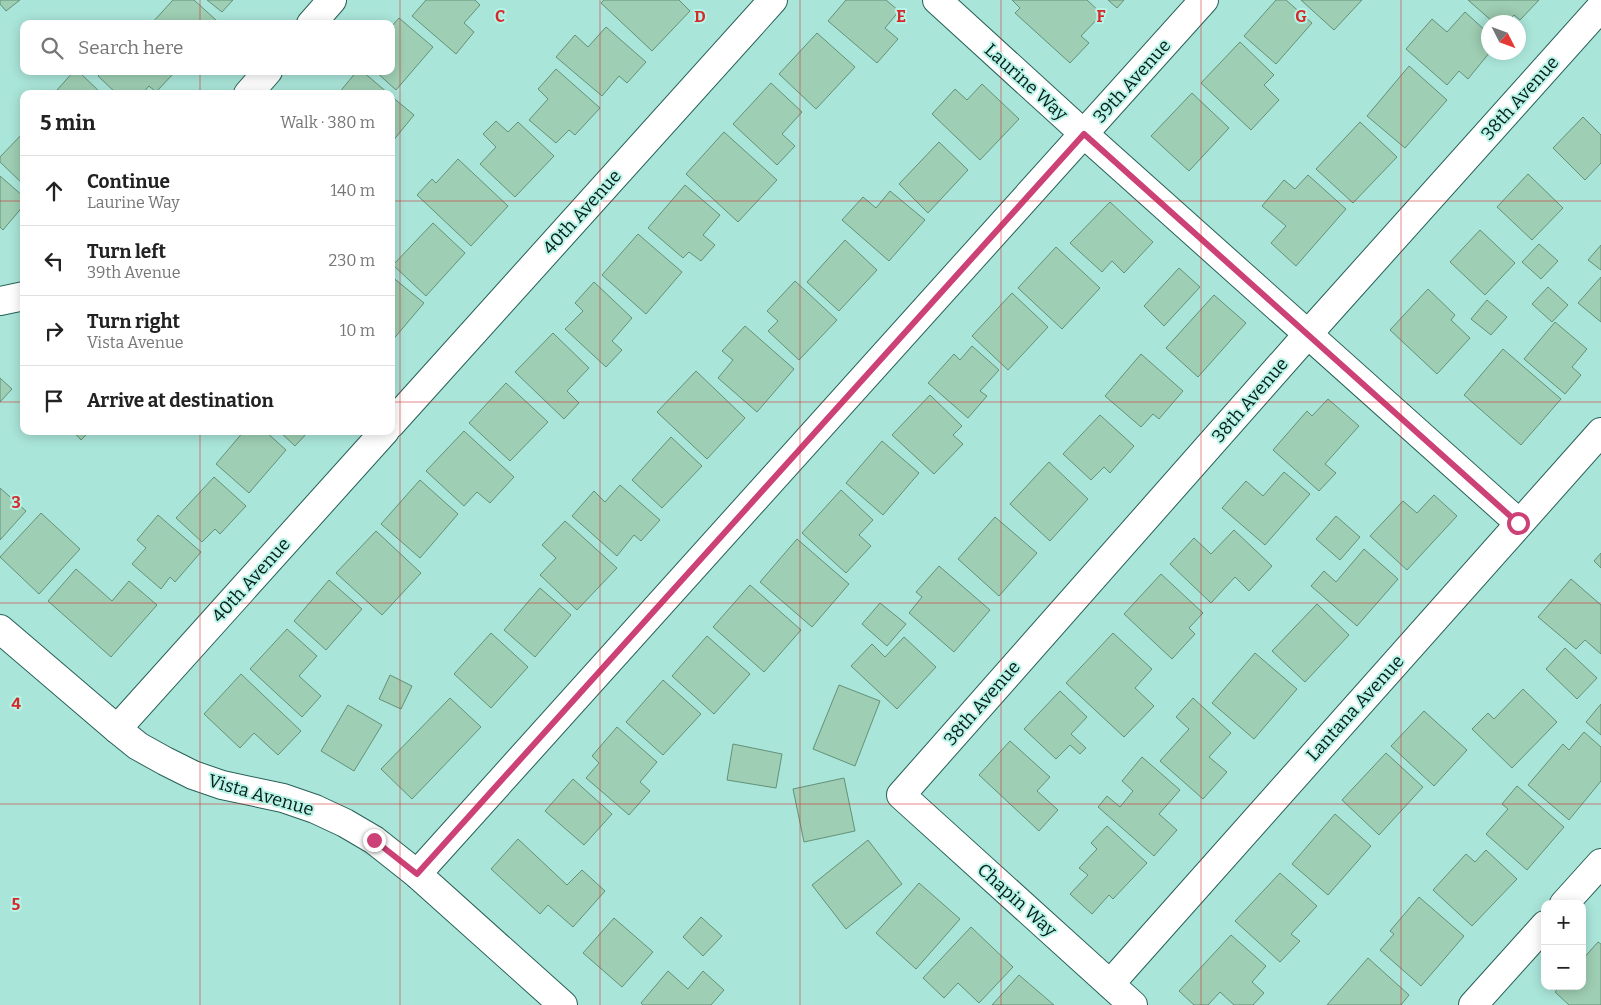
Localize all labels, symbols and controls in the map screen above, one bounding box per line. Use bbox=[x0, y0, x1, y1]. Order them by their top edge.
text: C bbox=[495, 7, 505, 26]
text: D bbox=[694, 7, 706, 26]
text: E bbox=[896, 7, 906, 26]
text: F bbox=[1097, 7, 1106, 26]
text: G bbox=[1295, 7, 1307, 26]
north arrow bbox=[1481, 15, 1526, 60]
search box bbox=[20, 20, 395, 75]
icon: search bbox=[38, 34, 66, 62]
street label: 39th Avenue bbox=[1089, 35, 1175, 127]
text: Search here bbox=[78, 36, 183, 59]
street label: Laurine Way bbox=[980, 39, 1072, 125]
street label: 38th Avenue bbox=[1477, 52, 1563, 144]
text: 5 min bbox=[40, 110, 96, 136]
text: Walk · 380 m bbox=[280, 113, 375, 132]
street label: 40th Avenue bbox=[538, 165, 626, 259]
text: Continue bbox=[87, 170, 170, 193]
icon: ahead bbox=[40, 177, 68, 205]
text: 140 m bbox=[330, 181, 375, 200]
text: Laurine Way bbox=[87, 193, 180, 212]
text: Turn left bbox=[87, 240, 166, 263]
icon: left bbox=[40, 247, 68, 275]
text: 230 m bbox=[328, 251, 375, 270]
text: 39th Avenue bbox=[87, 263, 181, 282]
text: Turn right bbox=[87, 310, 180, 333]
icon: right bbox=[40, 317, 68, 345]
text: 10 m bbox=[340, 321, 375, 340]
text: Vista Avenue bbox=[87, 333, 184, 352]
street label: 38th Avenue bbox=[1207, 353, 1293, 447]
icon: arrive bbox=[40, 387, 68, 415]
text: Arrive at destination bbox=[87, 389, 274, 412]
text: 3 bbox=[11, 493, 21, 512]
route start bbox=[1507, 512, 1530, 535]
street label: 40th Avenue bbox=[207, 533, 295, 627]
street label: Lantana Avenue bbox=[1302, 650, 1408, 766]
street label: 38th Avenue bbox=[939, 656, 1025, 750]
text: 4 bbox=[11, 694, 21, 713]
street label: Vista Avenue bbox=[206, 769, 316, 821]
route end bbox=[363, 829, 386, 852]
street label: Chapin Way bbox=[973, 859, 1061, 942]
text: 5 bbox=[12, 895, 21, 914]
map controls bbox=[1541, 900, 1586, 990]
button: + bbox=[1541, 900, 1586, 945]
button: − bbox=[1541, 945, 1586, 990]

